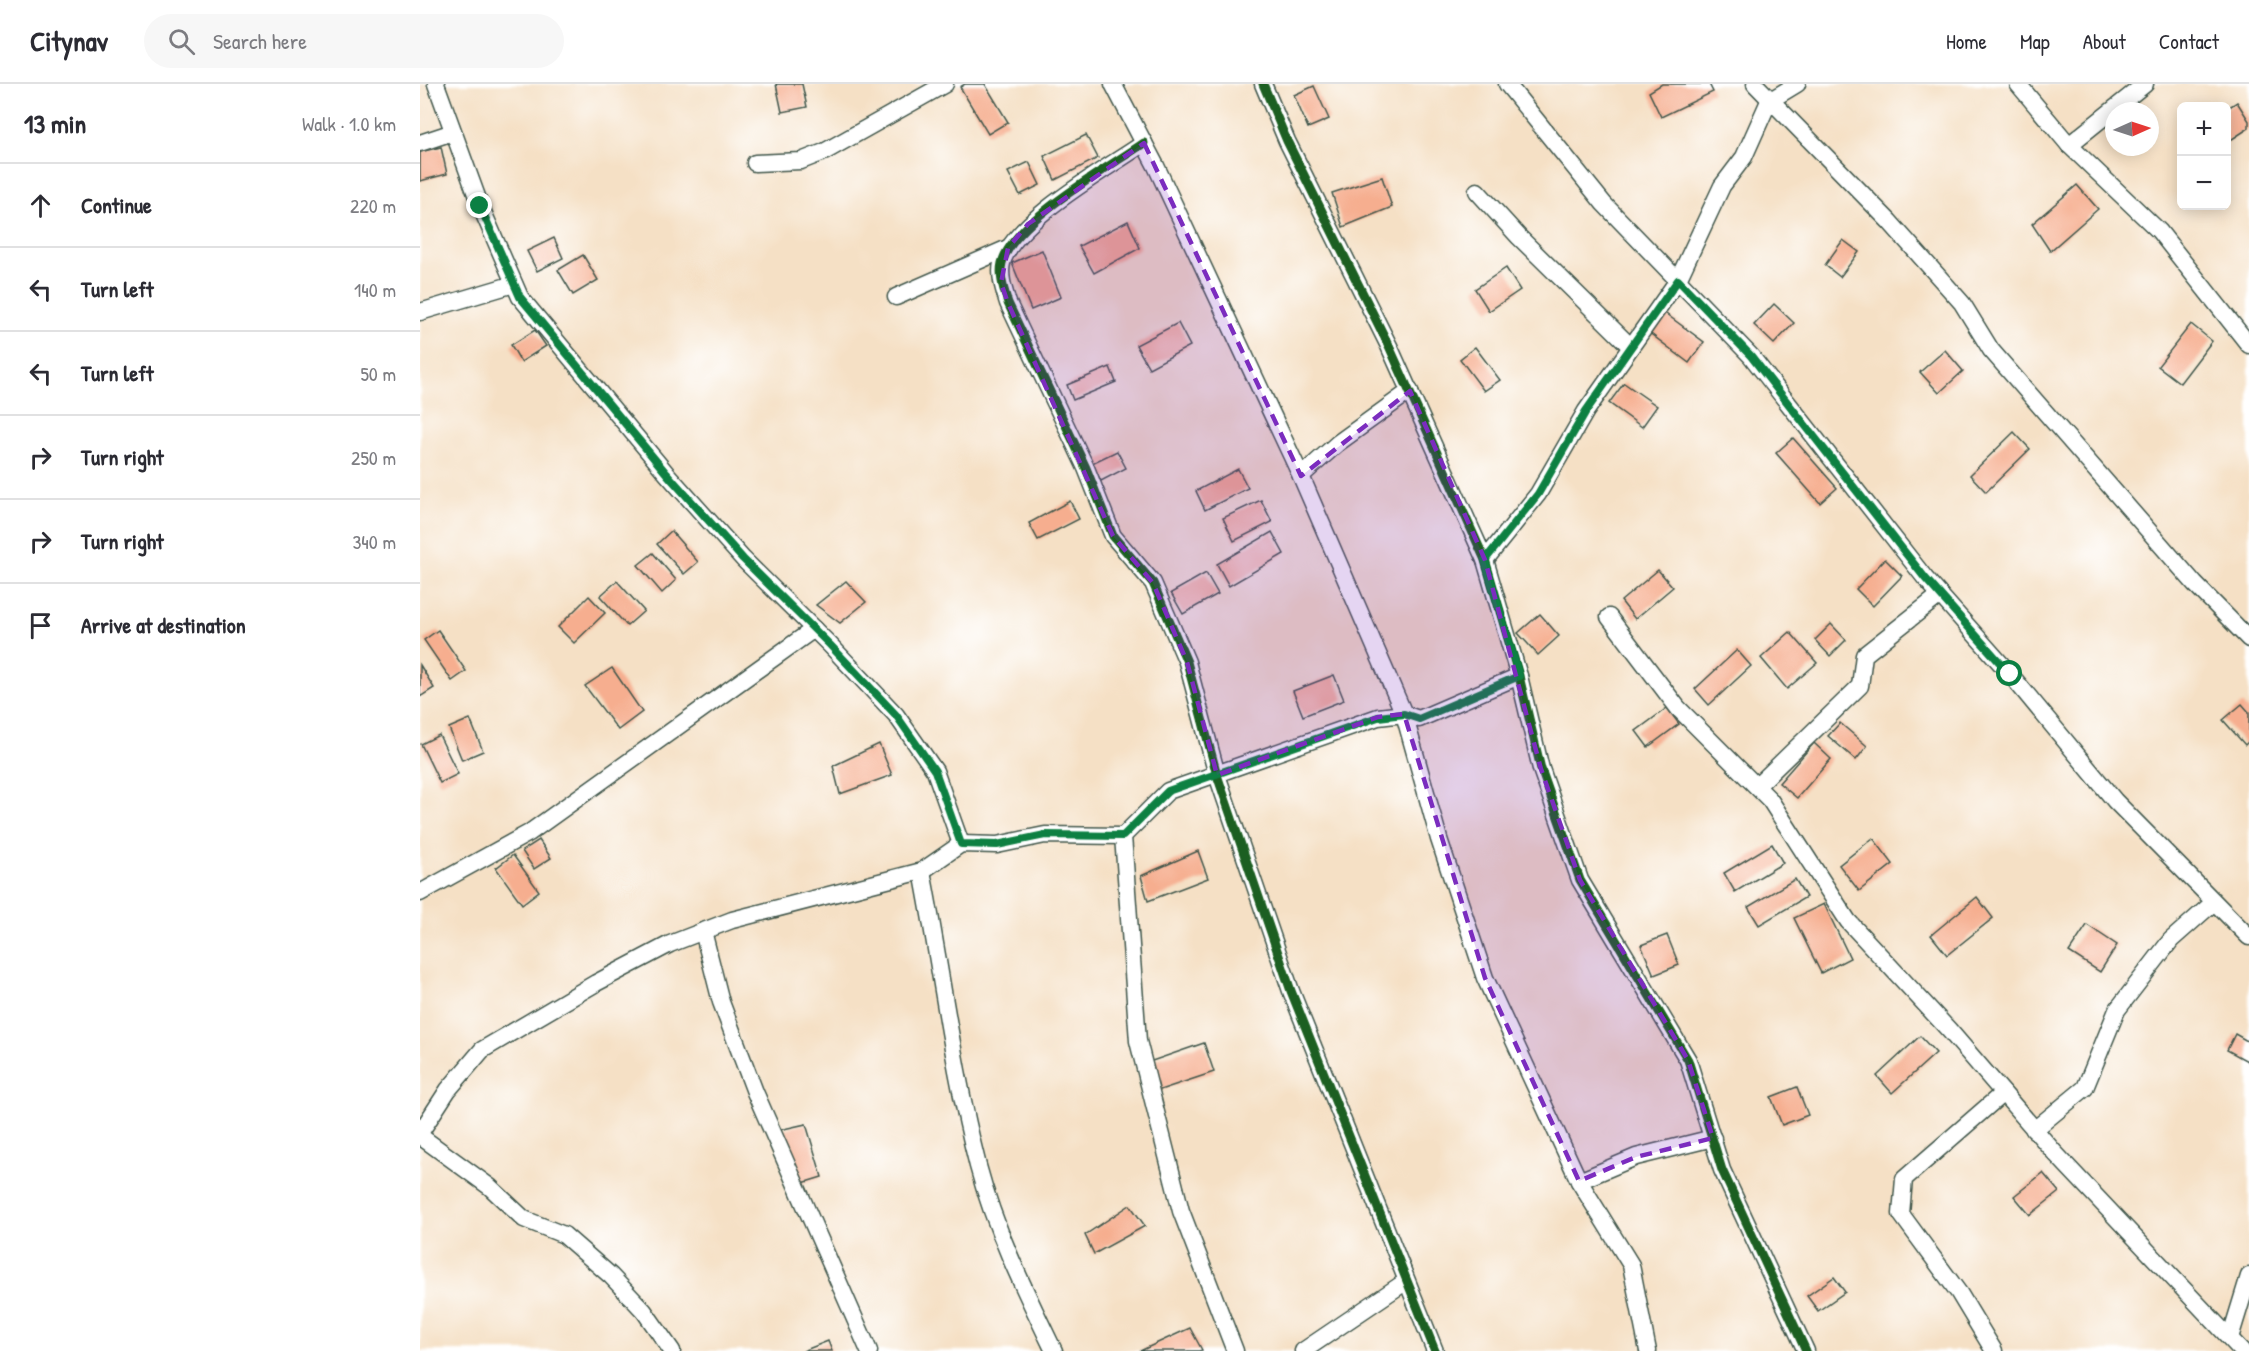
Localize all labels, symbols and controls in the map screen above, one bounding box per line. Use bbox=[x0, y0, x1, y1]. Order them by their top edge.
search box bbox=[144, 14, 564, 68]
text: Citynav bbox=[30, 22, 108, 60]
icon: search bbox=[165, 25, 198, 58]
text: Search here bbox=[213, 26, 307, 56]
text: Home bbox=[1946, 27, 1987, 56]
text: Map bbox=[2020, 27, 2050, 56]
text: About bbox=[2083, 27, 2126, 56]
text: Contact bbox=[2159, 27, 2219, 56]
north arrow bbox=[2105, 102, 2159, 156]
map controls bbox=[2177, 102, 2231, 210]
button: + bbox=[2177, 102, 2231, 156]
text: 13 min bbox=[24, 106, 86, 141]
text: Walk · 1.0 km bbox=[302, 110, 396, 137]
button: − bbox=[2177, 156, 2231, 210]
icon: ahead bbox=[24, 189, 57, 222]
text: Continue bbox=[81, 190, 152, 220]
text: 220 m bbox=[350, 192, 396, 219]
route end bbox=[466, 192, 492, 218]
icon: left bbox=[24, 273, 57, 306]
text: Turn left bbox=[81, 274, 154, 304]
text: 140 m bbox=[354, 276, 396, 303]
icon: left bbox=[24, 357, 57, 390]
text: Turn left bbox=[81, 358, 154, 388]
text: 50 m bbox=[360, 360, 396, 387]
icon: right bbox=[24, 441, 57, 474]
text: Turn right bbox=[81, 442, 164, 472]
text: 250 m bbox=[351, 444, 396, 471]
icon: right bbox=[24, 525, 57, 558]
text: Turn right bbox=[81, 526, 164, 556]
text: 340 m bbox=[352, 528, 396, 555]
icon: arrive bbox=[24, 609, 57, 642]
text: Arrive at destination bbox=[81, 610, 246, 640]
route start bbox=[1996, 660, 2022, 686]

